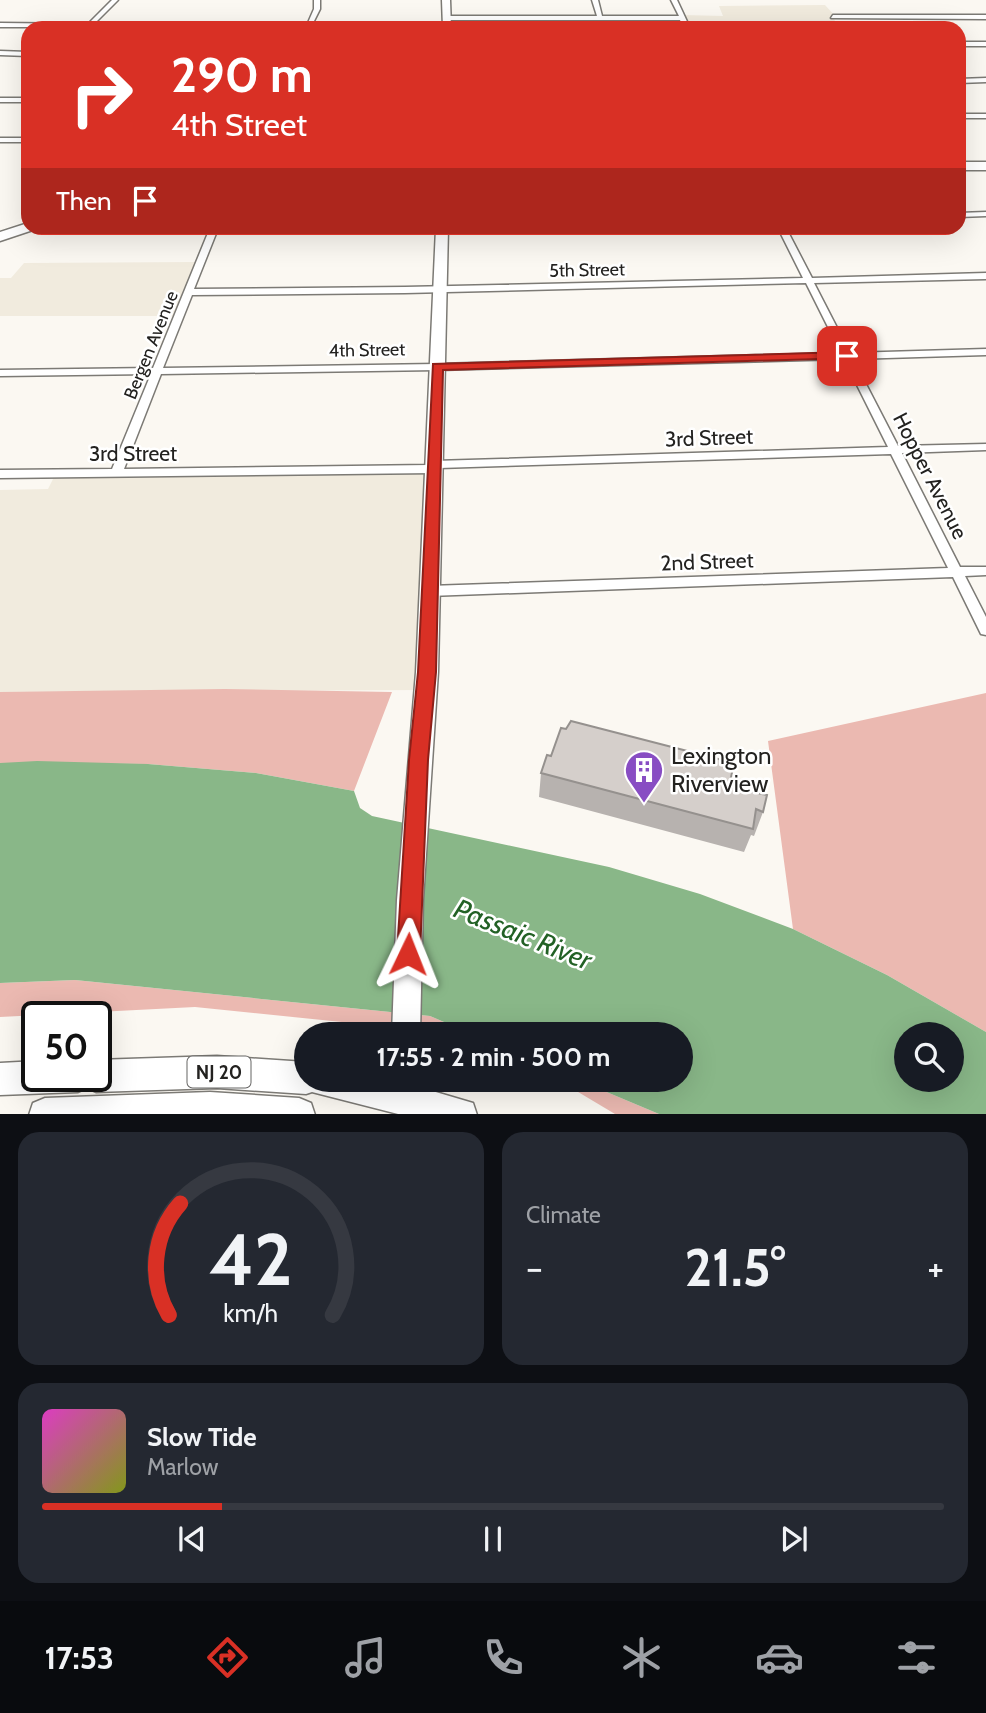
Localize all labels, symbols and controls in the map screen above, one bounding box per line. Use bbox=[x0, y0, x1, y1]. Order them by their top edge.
text: 290 m bbox=[171, 45, 313, 104]
icon: right bbox=[56, 49, 147, 140]
text: 4th Street bbox=[171, 105, 307, 144]
icon: arrive bbox=[126, 182, 164, 220]
text: Then bbox=[56, 185, 112, 217]
street label: 5th Street bbox=[549, 258, 625, 282]
street label: Bergen Avenue bbox=[119, 288, 183, 402]
pin bbox=[817, 326, 877, 386]
icon: arrive bbox=[828, 337, 866, 375]
street label: 4th Street bbox=[329, 338, 405, 362]
street label: Hopper Avenue bbox=[888, 409, 973, 543]
street label: 3rd Street bbox=[665, 423, 753, 452]
street label: 3rd Street bbox=[89, 441, 177, 466]
street label: 2nd Street bbox=[660, 547, 754, 576]
place label: Lexington Riverview bbox=[671, 741, 771, 798]
building icon: Lexington Riverview bbox=[623, 749, 665, 804]
water label: Passaic River bbox=[449, 891, 598, 978]
position arrow bbox=[371, 917, 445, 991]
speed limit sign: 50 bbox=[21, 1001, 112, 1092]
map controls bbox=[894, 1022, 964, 1092]
button: search bbox=[894, 1022, 964, 1092]
text: 17:55 · 2 min · 500 m bbox=[377, 1041, 610, 1073]
road number: NJ 20 bbox=[188, 1056, 250, 1088]
text: Climate bbox=[526, 1201, 601, 1229]
text: 42 bbox=[209, 1215, 293, 1303]
text: 21.5° bbox=[684, 1236, 786, 1299]
text: − bbox=[526, 1244, 543, 1291]
text: + bbox=[927, 1244, 944, 1291]
text: km/h bbox=[224, 1297, 278, 1327]
text: Slow Tide bbox=[147, 1421, 257, 1453]
text: Marlow bbox=[147, 1453, 218, 1481]
icon: previous bbox=[173, 1520, 211, 1558]
icon: pause bbox=[474, 1520, 512, 1558]
icon: next bbox=[775, 1520, 813, 1558]
icon: directions bbox=[203, 1633, 252, 1682]
icon: music bbox=[341, 1633, 390, 1682]
icon: phone bbox=[479, 1633, 528, 1682]
icon: climate bbox=[617, 1633, 666, 1682]
icon: car bbox=[755, 1633, 804, 1682]
icon: filters bbox=[892, 1633, 941, 1682]
text: 17:53 bbox=[44, 1638, 114, 1677]

